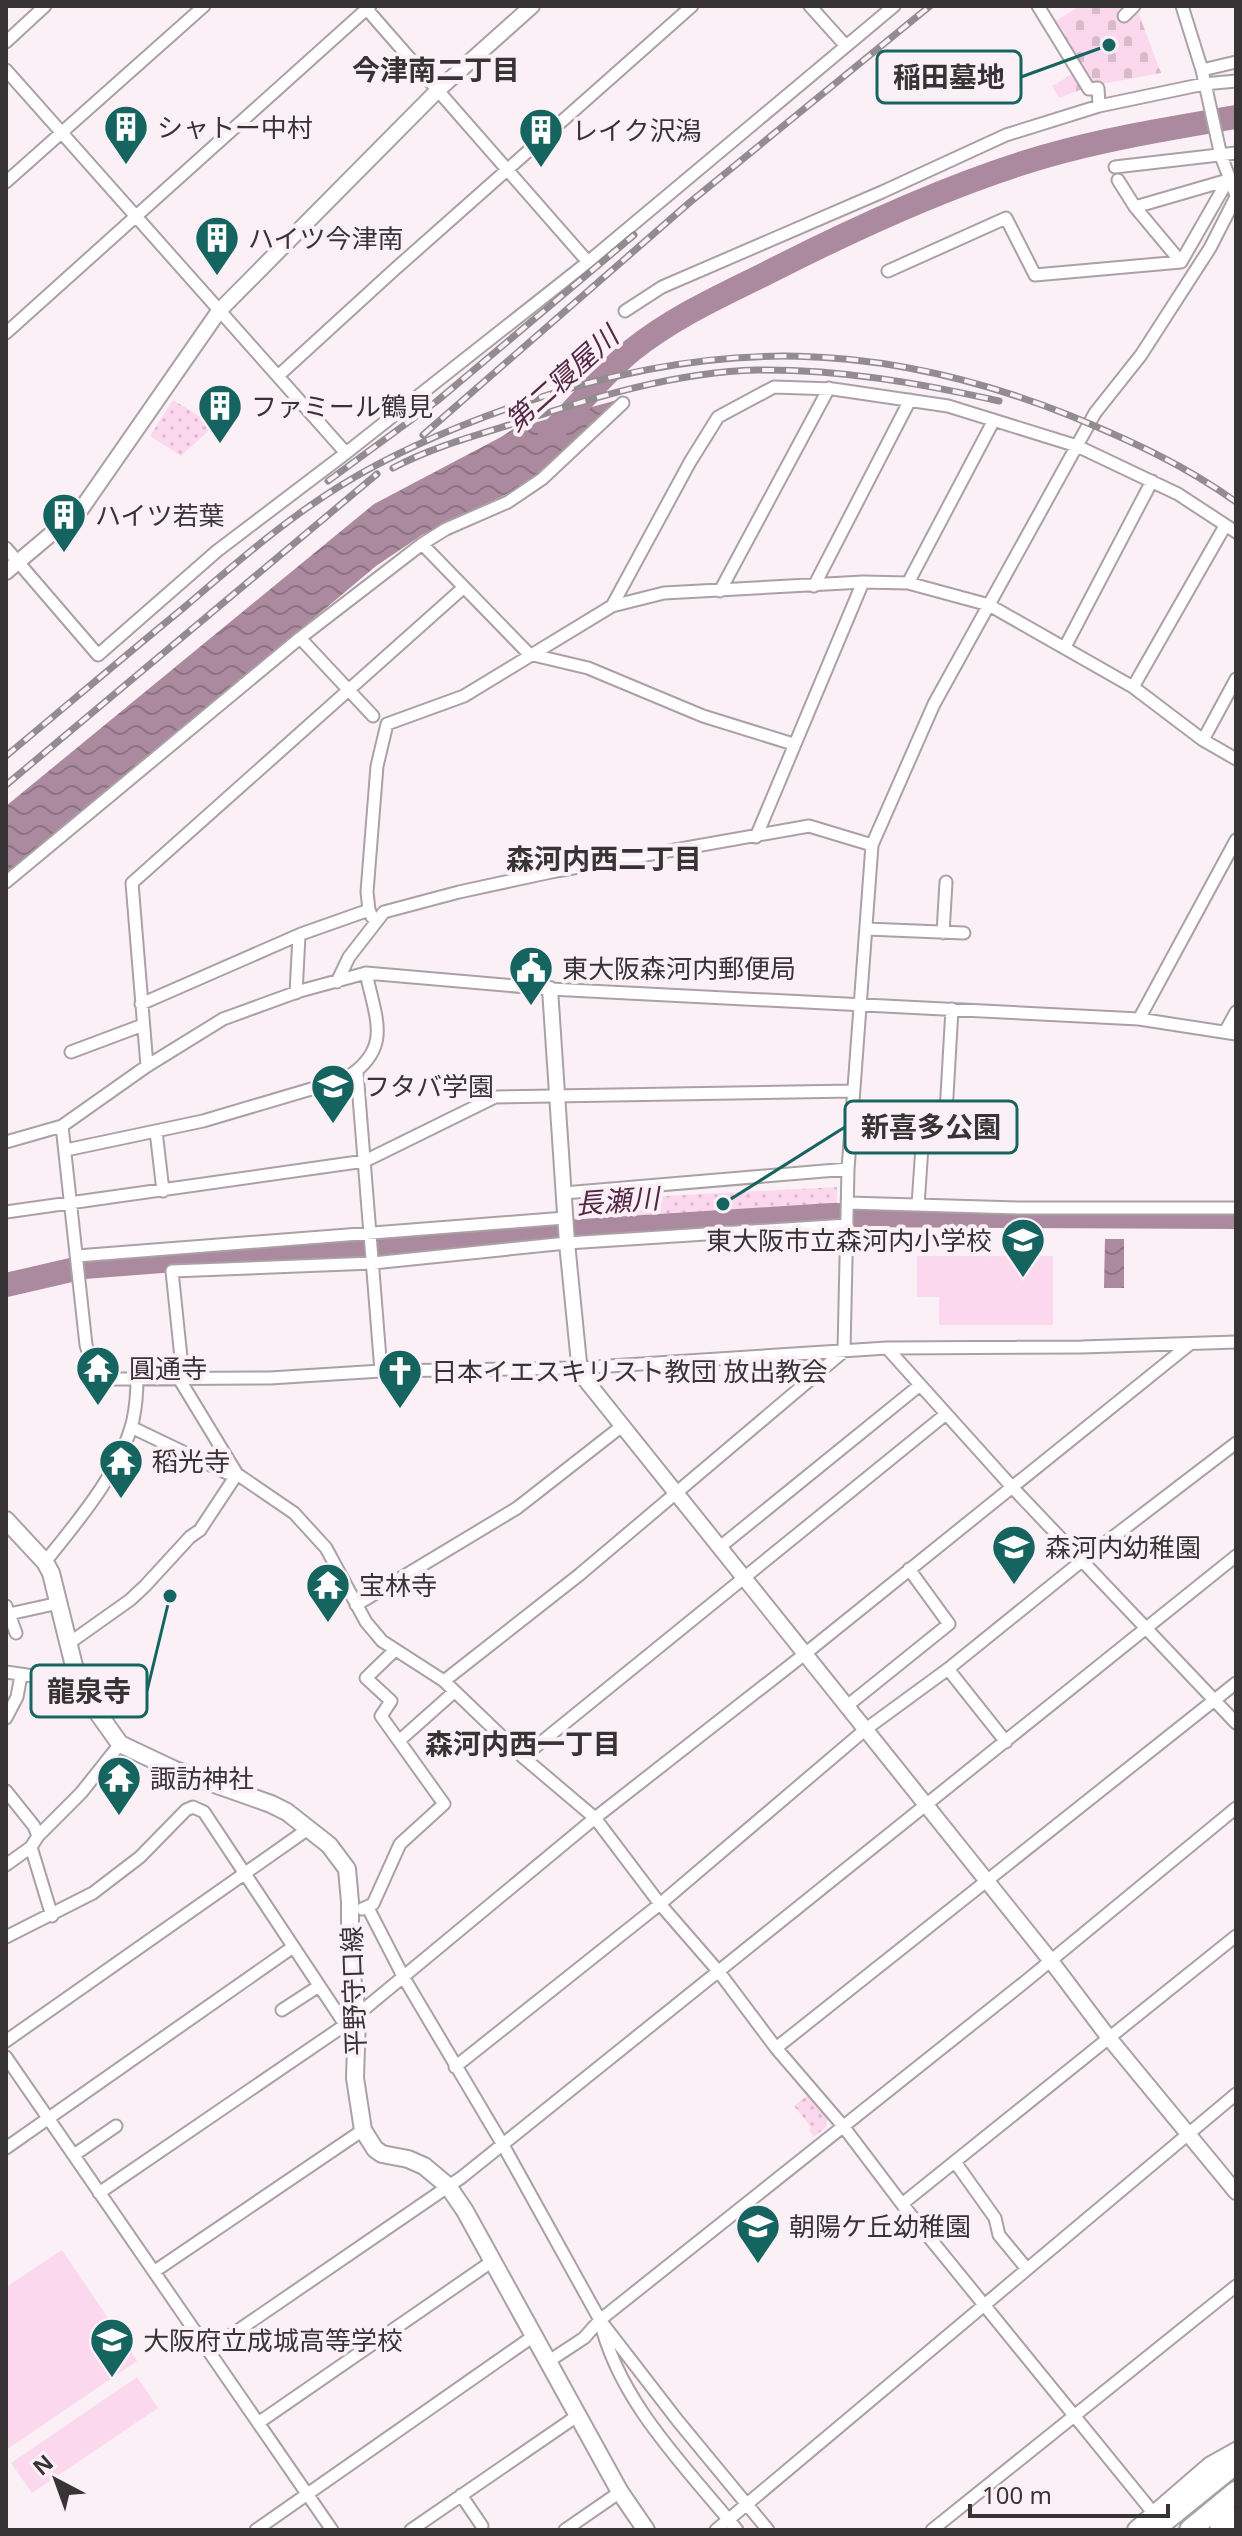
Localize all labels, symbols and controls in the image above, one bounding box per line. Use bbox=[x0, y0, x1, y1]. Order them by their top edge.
district label: 今津南二丁目 bbox=[352, 50, 520, 88]
callout: 稲田墓地 bbox=[877, 51, 1021, 103]
text: 稲田墓地 bbox=[893, 57, 1005, 95]
building icon: シャトー中村 bbox=[102, 103, 150, 166]
building icon: レイク沢潟 bbox=[517, 106, 565, 169]
place label: シャトー中村 bbox=[157, 109, 313, 145]
place label: レイク沢潟 bbox=[572, 112, 701, 148]
building icon: ハイツ今津南 bbox=[193, 214, 241, 277]
place label: ハイツ今津南 bbox=[248, 220, 403, 256]
water label: 第二寝屋川 bbox=[496, 315, 628, 439]
building icon: ファミール鶴見 bbox=[196, 382, 244, 445]
place label: ファミール鶴見 bbox=[251, 388, 433, 424]
building icon: ハイツ若葉 bbox=[40, 491, 88, 554]
place label: ハイツ若葉 bbox=[95, 497, 224, 533]
district label: 森河内西二丁目 bbox=[506, 839, 702, 877]
public building icon: 東大阪森河内郵便局 bbox=[507, 944, 555, 1007]
place label: 東大阪森河内郵便局 bbox=[562, 950, 796, 986]
school or university icon: フタバ学園 bbox=[309, 1062, 357, 1125]
place label: フタバ学園 bbox=[364, 1068, 494, 1104]
callout: 新喜多公園 bbox=[845, 1101, 1017, 1153]
text: 新喜多公園 bbox=[861, 1107, 1001, 1145]
water label: 長瀬川 bbox=[574, 1178, 663, 1222]
school or university icon: 東大阪市立森河内小学校 bbox=[999, 1216, 1047, 1279]
place label: 東大阪市立森河内小学校 bbox=[706, 1222, 992, 1258]
temple icon: 圓通寺 bbox=[74, 1344, 122, 1407]
church icon: 日本イエスキリスト教団 放出教会 bbox=[376, 1347, 424, 1410]
place label: 圓通寺 bbox=[129, 1350, 207, 1386]
place label: 日本イエスキリスト教団 放出教会 bbox=[431, 1353, 828, 1389]
temple icon: 稻光寺 bbox=[97, 1437, 145, 1500]
place label: 稻光寺 bbox=[152, 1443, 230, 1479]
school or university icon: 森河内幼稚園 bbox=[990, 1523, 1038, 1586]
place label: 森河内幼稚園 bbox=[1045, 1529, 1201, 1565]
temple icon: 宝林寺 bbox=[304, 1561, 352, 1624]
place label: 宝林寺 bbox=[359, 1567, 437, 1603]
callout: 龍泉寺 bbox=[31, 1665, 147, 1717]
text: 龍泉寺 bbox=[47, 1671, 131, 1709]
district label: 森河内西一丁目 bbox=[425, 1724, 621, 1762]
temple icon: 諏訪神社 bbox=[95, 1754, 143, 1817]
place label: 諏訪神社 bbox=[150, 1760, 254, 1796]
street label: 平野守口線 bbox=[333, 1925, 373, 2057]
school or university icon: 朝陽ケ丘幼稚園 bbox=[734, 2202, 782, 2265]
place label: 朝陽ケ丘幼稚園 bbox=[789, 2208, 971, 2244]
school or university icon: 大阪府立成城高等学校 bbox=[88, 2316, 136, 2379]
place label: 大阪府立成城高等学校 bbox=[143, 2322, 403, 2358]
north arrow bbox=[16, 2440, 96, 2520]
text: N bbox=[26, 2447, 59, 2481]
scale bar bbox=[970, 2468, 1168, 2518]
text: 100 m bbox=[982, 2478, 1052, 2511]

